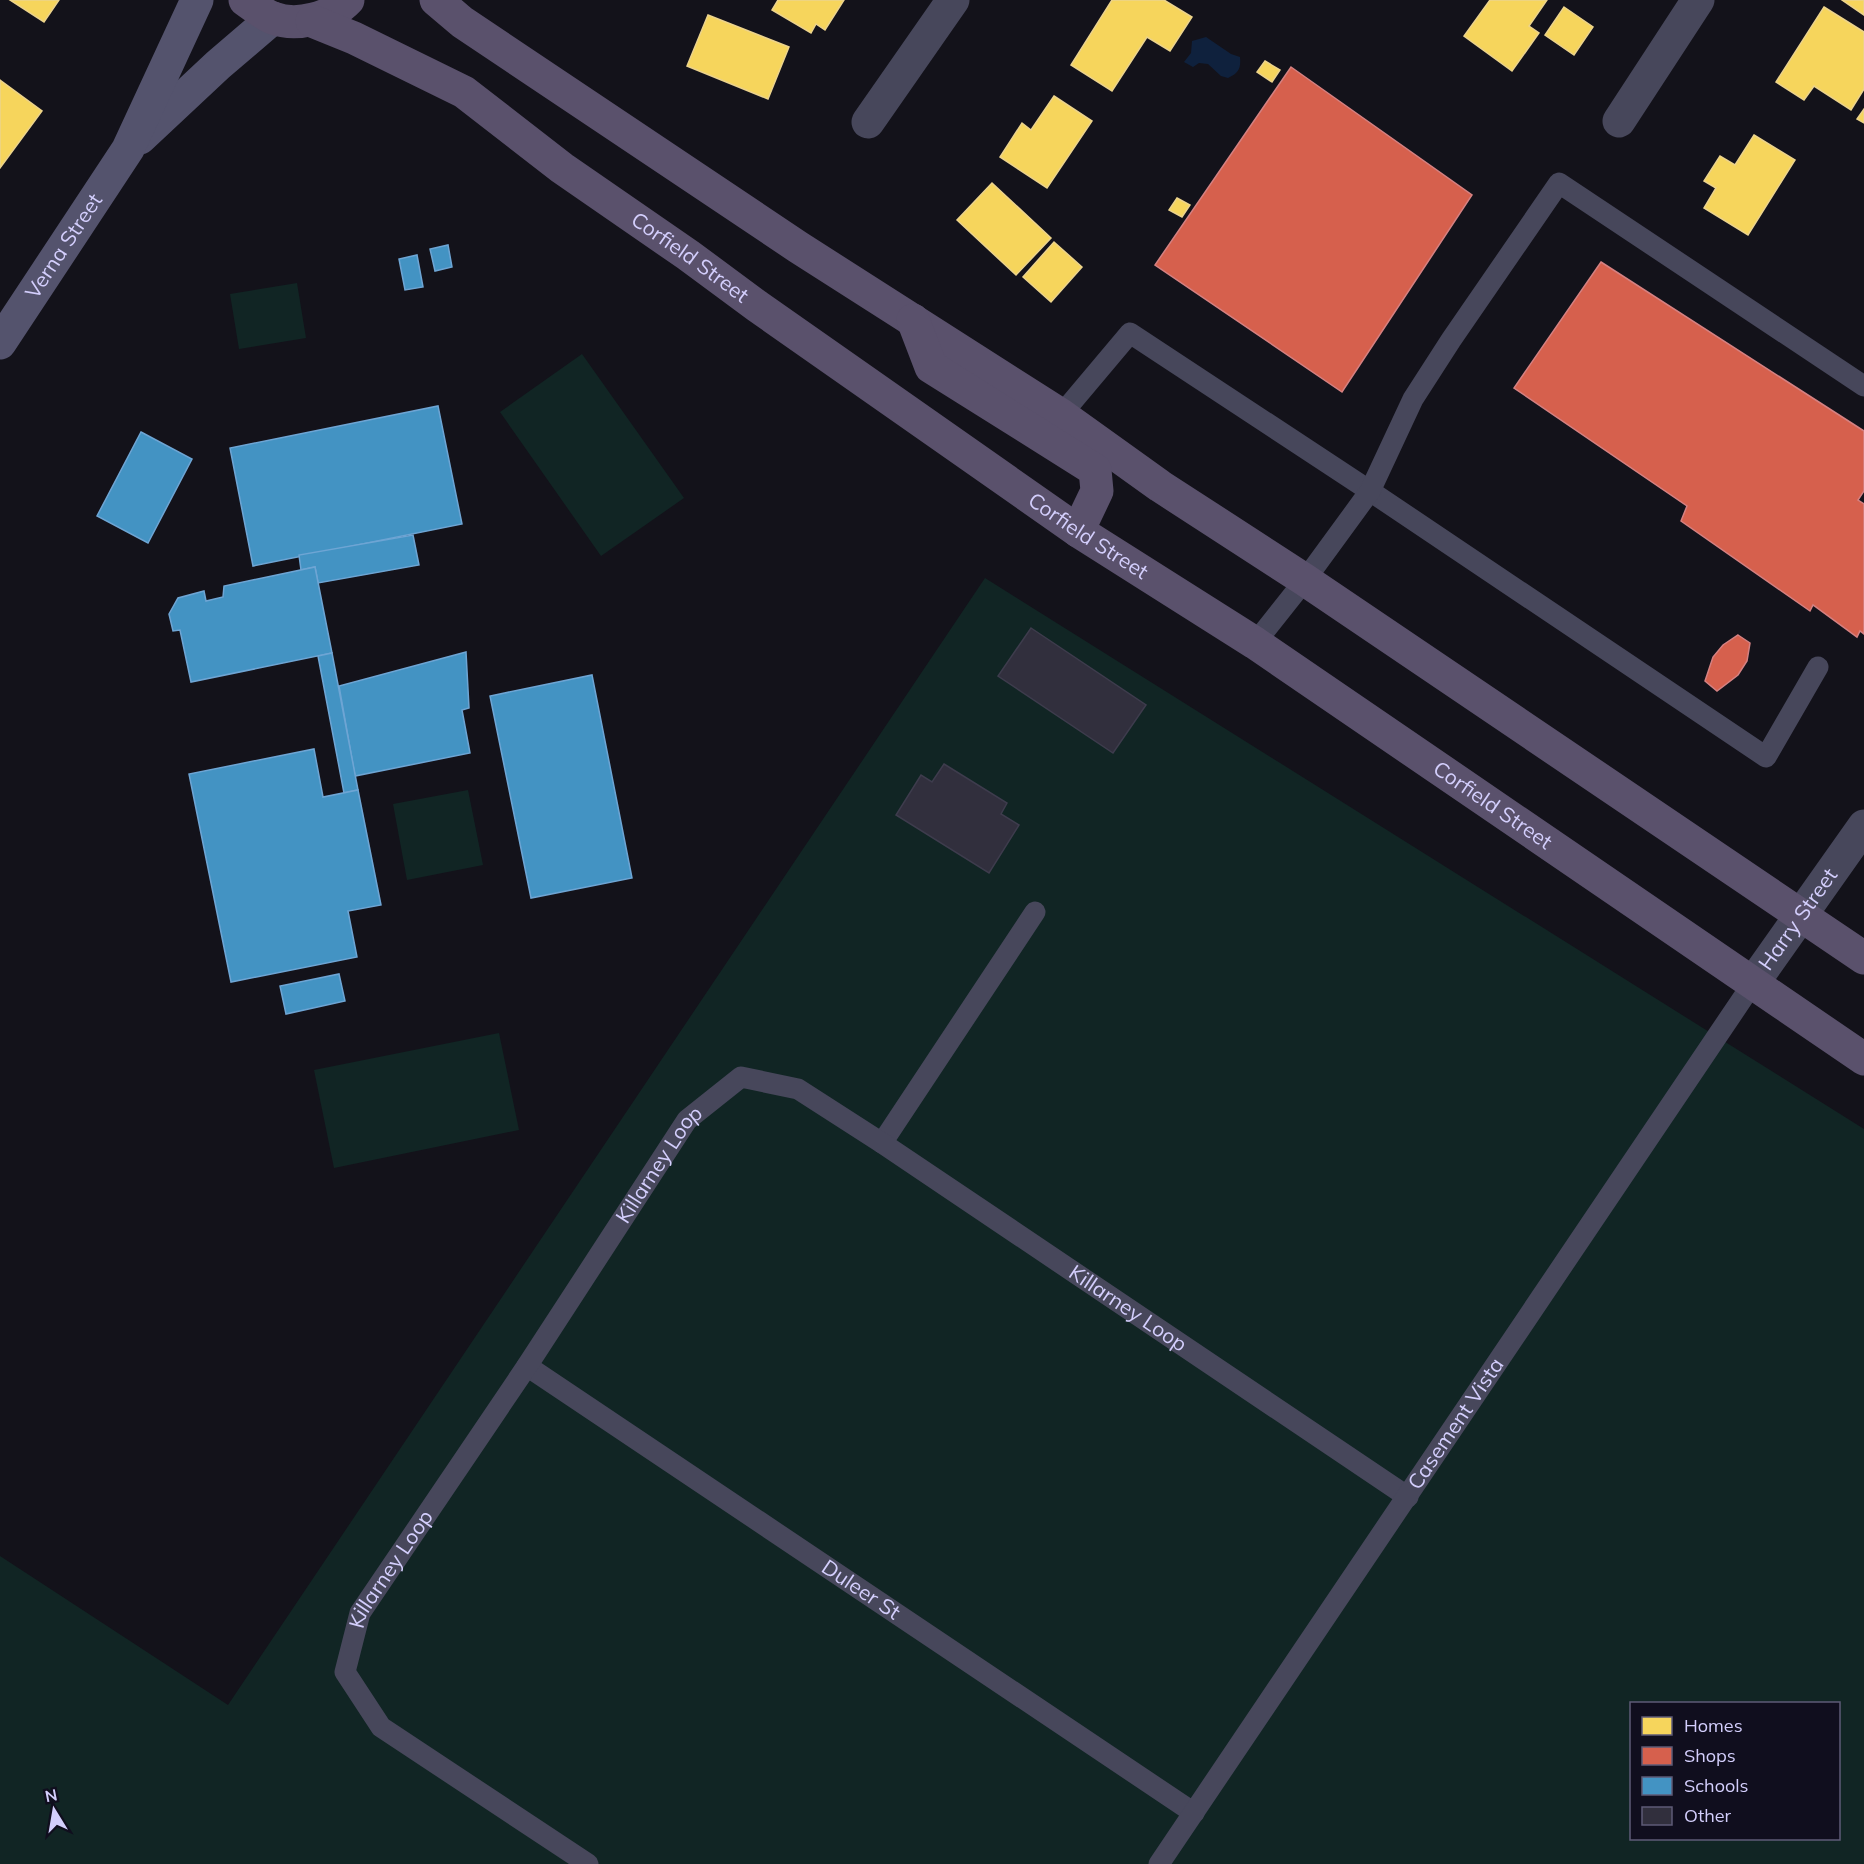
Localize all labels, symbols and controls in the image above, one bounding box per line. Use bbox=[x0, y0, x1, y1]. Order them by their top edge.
street label: Verna Street bbox=[19, 188, 107, 303]
street label: Corfield Street bbox=[627, 206, 754, 308]
street label: Corfield Street bbox=[1024, 486, 1153, 584]
street label: Corfield Street bbox=[1429, 755, 1558, 854]
street label: Harry Street bbox=[1752, 862, 1842, 975]
street label: Killarney Loop bbox=[609, 1099, 707, 1228]
street label: Killarney Loop bbox=[1064, 1259, 1192, 1357]
street label: Casement Vista bbox=[1401, 1352, 1509, 1494]
street label: Killarney Loop bbox=[343, 1504, 438, 1631]
street label: Duleer St bbox=[817, 1553, 906, 1625]
legend bbox=[1630, 1702, 1840, 1840]
text: Homes bbox=[1684, 1714, 1743, 1737]
text: Shops bbox=[1684, 1744, 1736, 1767]
text: Schools bbox=[1684, 1774, 1749, 1797]
north arrow bbox=[24, 1780, 84, 1840]
text: N bbox=[43, 1784, 59, 1806]
text: Other bbox=[1684, 1804, 1732, 1827]

